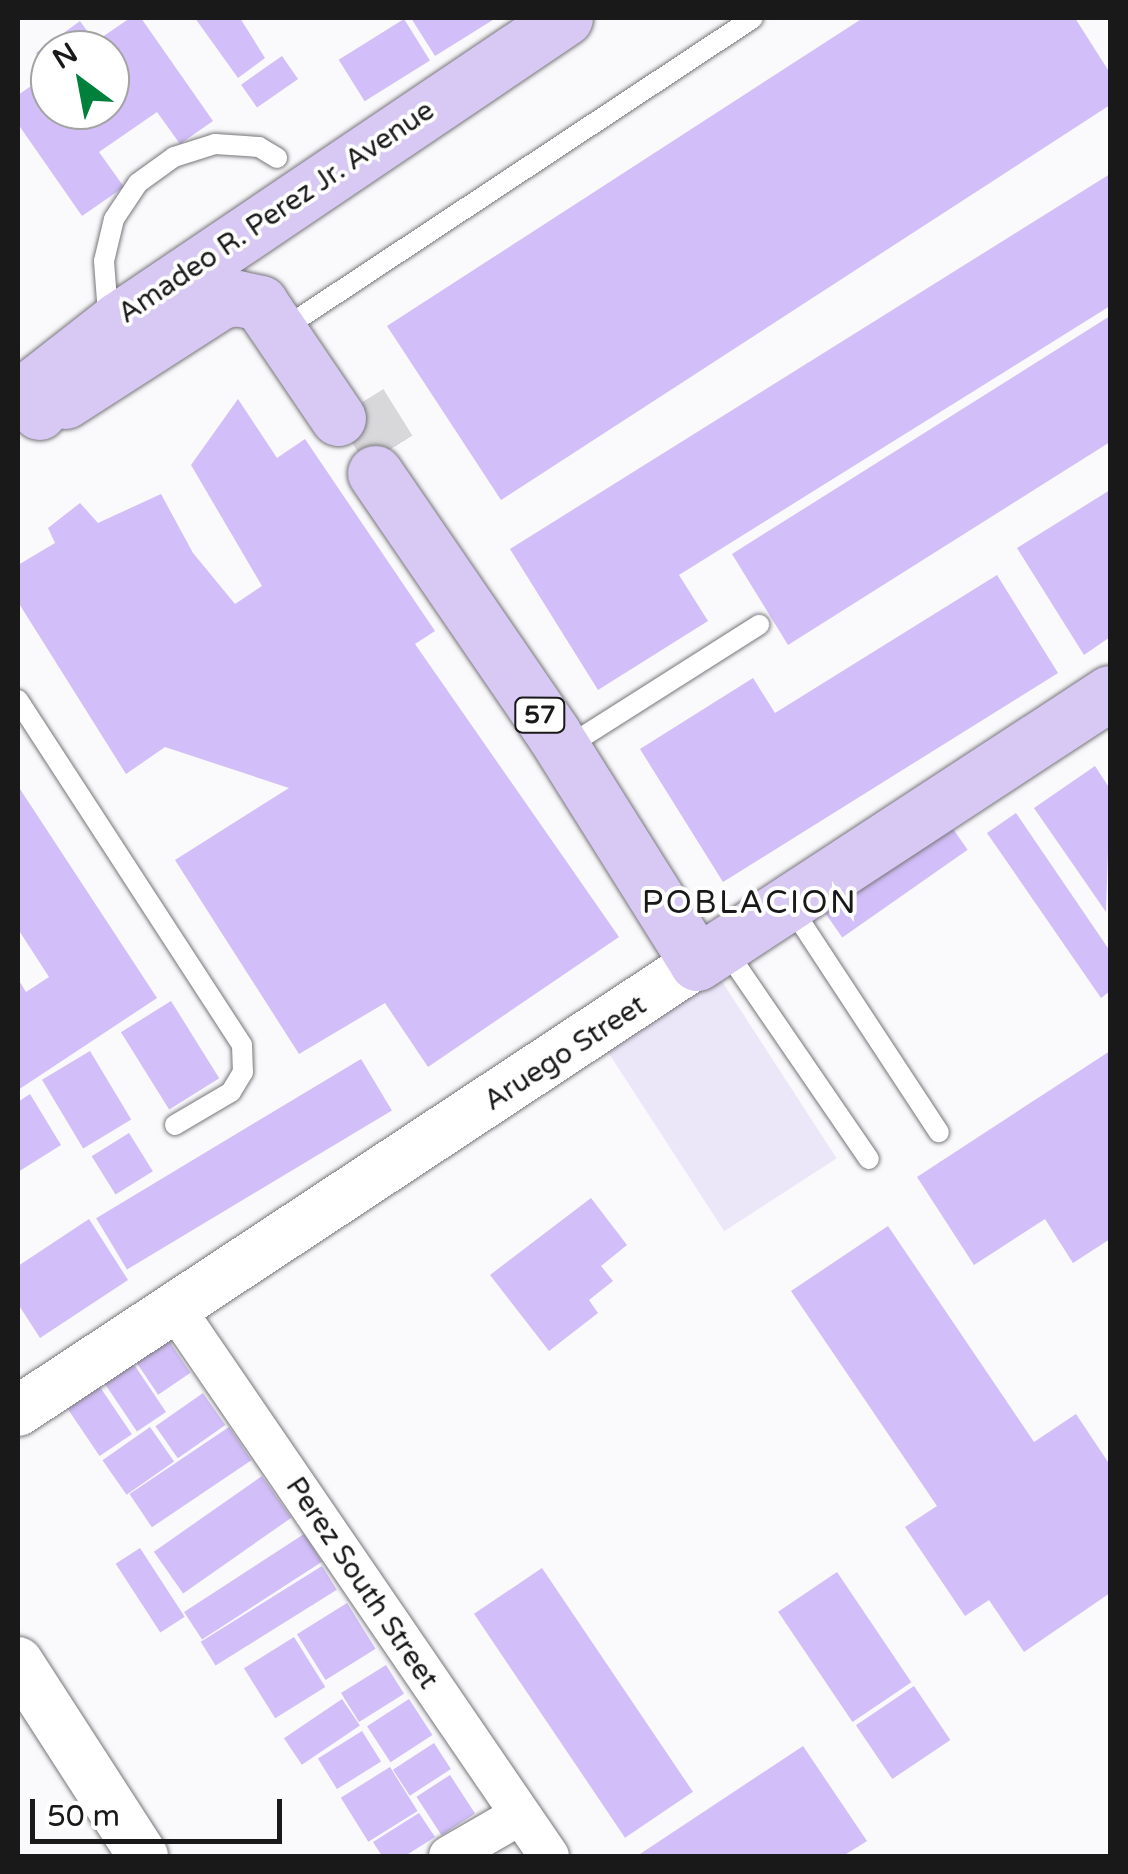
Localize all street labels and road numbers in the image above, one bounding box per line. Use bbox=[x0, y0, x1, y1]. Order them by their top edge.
street label: Amadeo R. Perez Jr. Avenue bbox=[112, 94, 440, 330]
road number: 57 bbox=[512, 695, 568, 735]
street label: Aruego Street bbox=[478, 988, 652, 1118]
street label: Perez South Street bbox=[279, 1471, 445, 1695]

